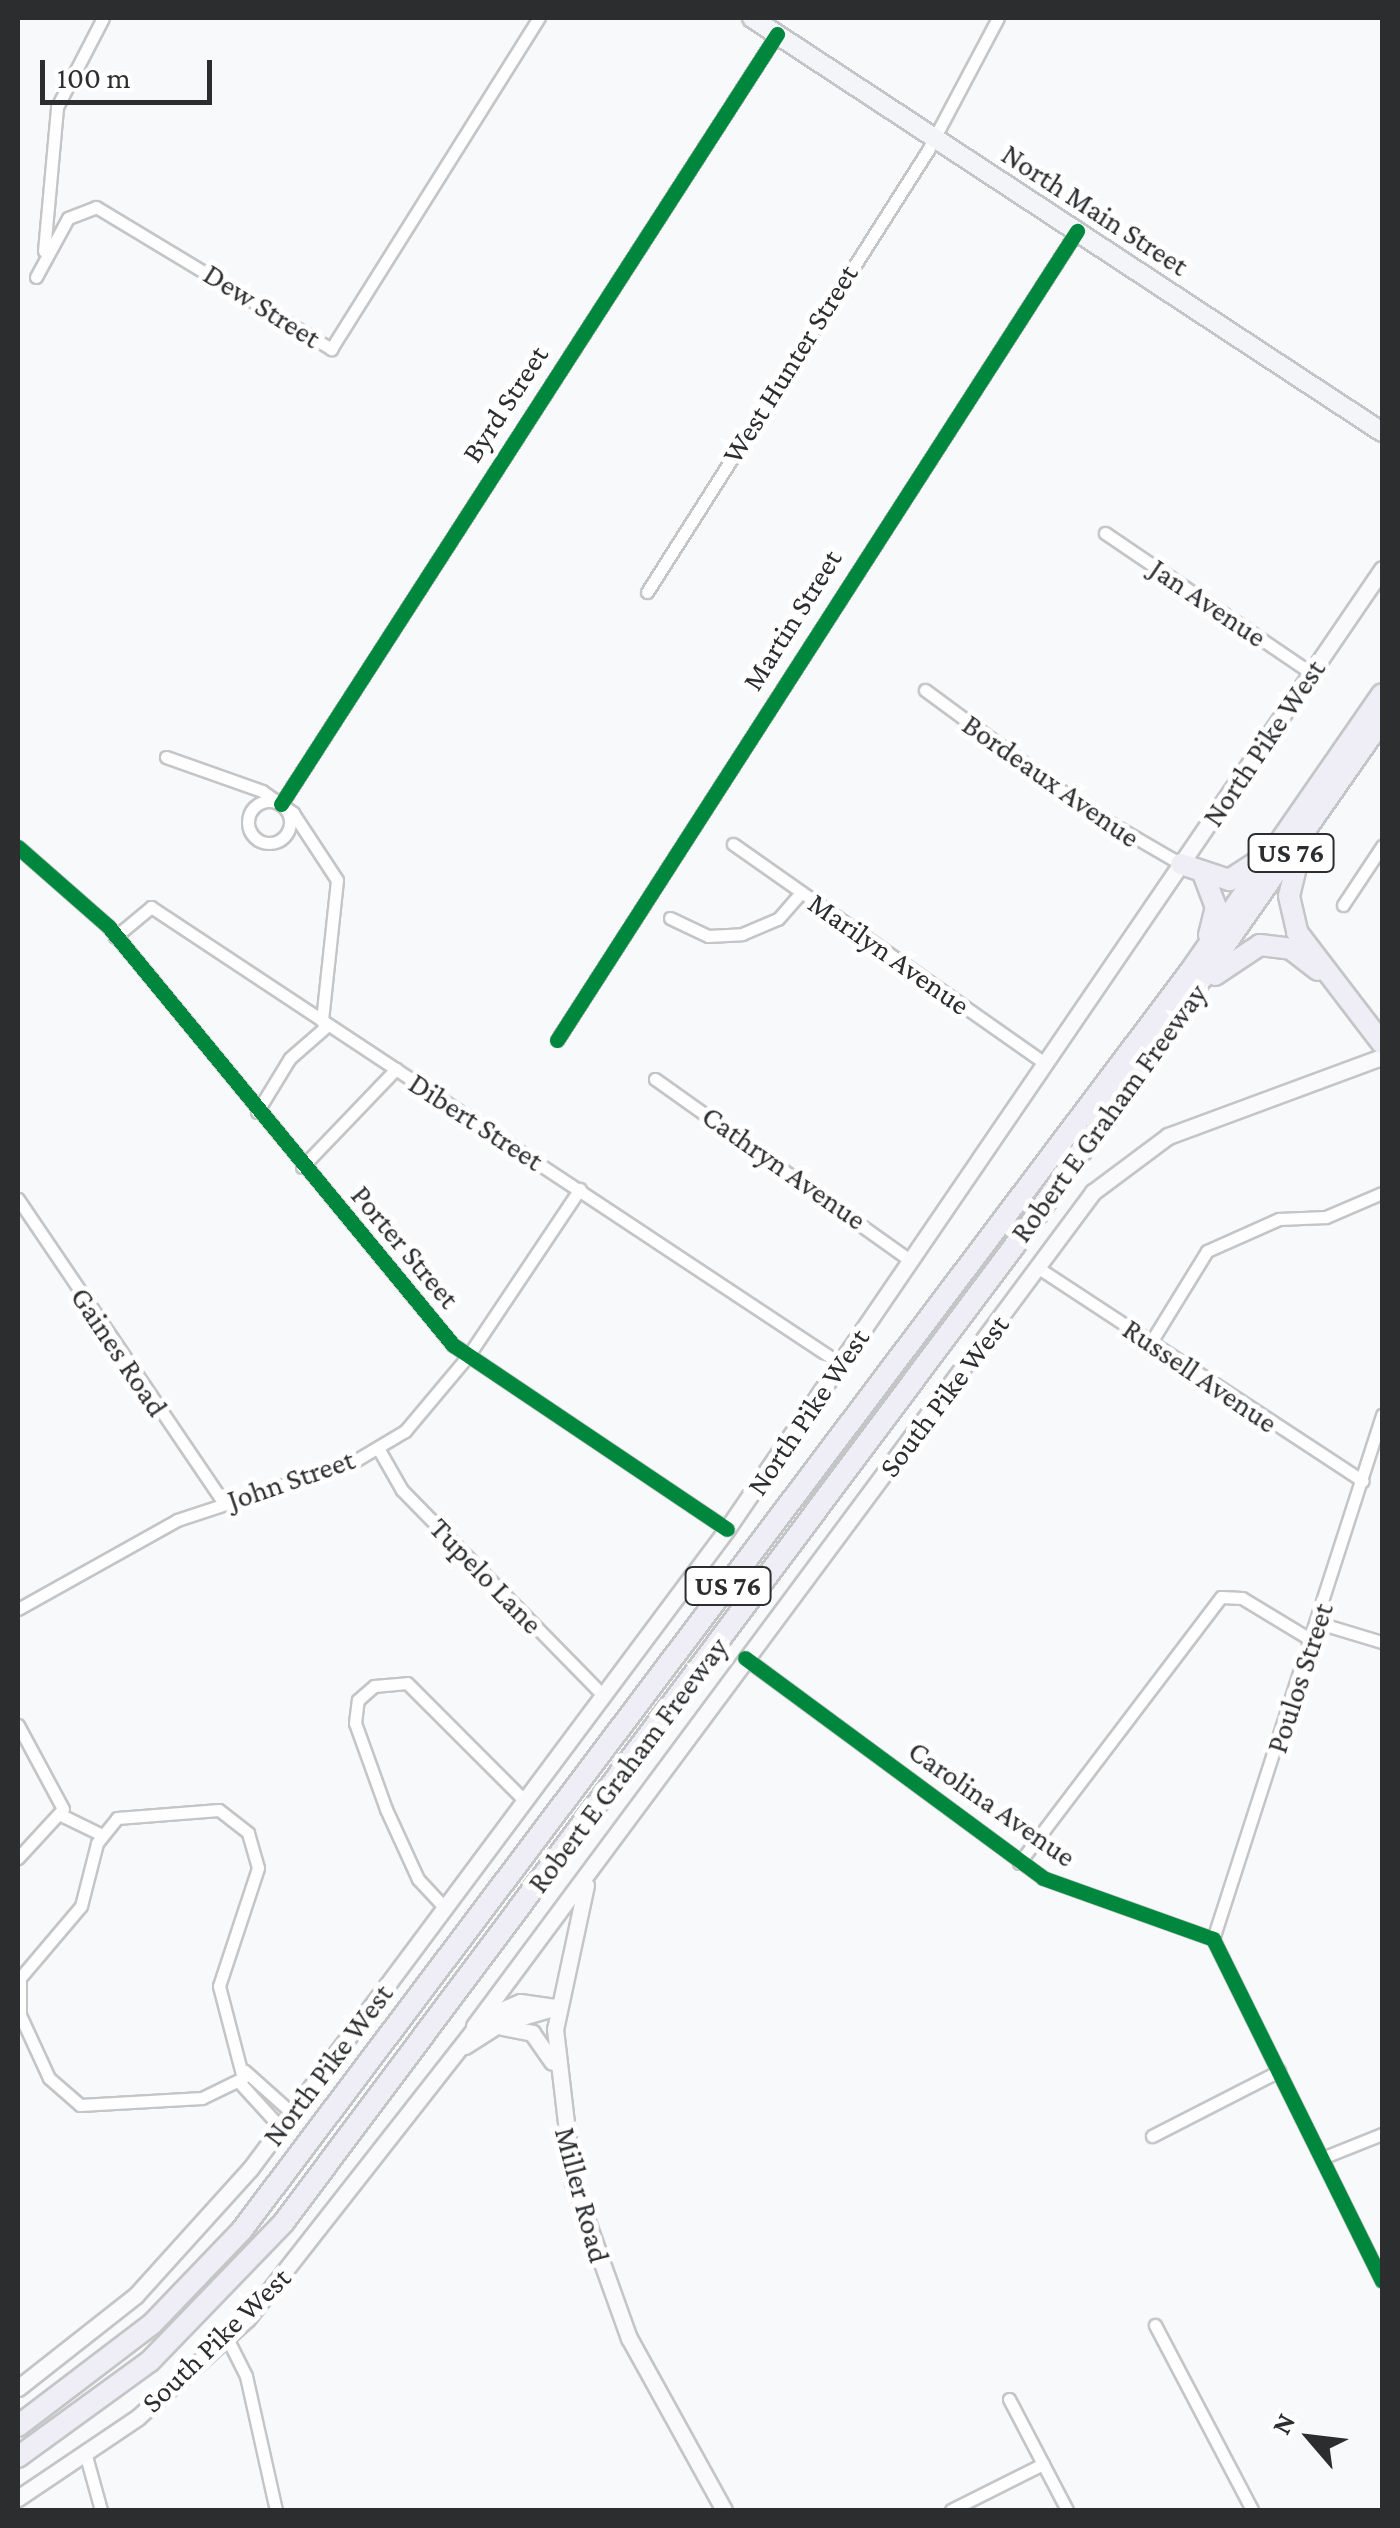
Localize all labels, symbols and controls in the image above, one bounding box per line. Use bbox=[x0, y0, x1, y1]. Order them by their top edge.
scale bar bbox=[45, 40, 218, 102]
text: 100 m bbox=[57, 61, 131, 94]
street label: North Main Street bbox=[995, 136, 1195, 284]
street label: Dew Street bbox=[197, 256, 327, 356]
street label: West Hunter Street bbox=[714, 258, 866, 470]
street label: Byrd Street bbox=[454, 339, 556, 469]
street label: Martin Street bbox=[735, 543, 849, 697]
street label: Jan Avenue bbox=[1143, 551, 1273, 655]
street label: North Pike West bbox=[1195, 653, 1333, 833]
street label: Bordeaux Avenue bbox=[955, 707, 1147, 855]
road number: US 76 bbox=[1246, 830, 1336, 876]
street label: Marilyn Avenue bbox=[801, 885, 977, 1023]
street label: Robert E Graham Freeway bbox=[1003, 977, 1215, 1249]
street label: Dibert Street bbox=[402, 1065, 550, 1179]
street label: Cathryn Avenue bbox=[695, 1098, 873, 1238]
street label: Porter Street bbox=[343, 1178, 467, 1316]
street label: Gaines Road bbox=[63, 1280, 175, 1424]
street label: South Pike West bbox=[871, 1308, 1017, 1484]
street label: Russell Avenue bbox=[1116, 1311, 1284, 1441]
street label: North Pike West bbox=[739, 1322, 877, 1502]
street label: John Street bbox=[223, 1442, 359, 1518]
street label: Tupelo Lane bbox=[422, 1510, 550, 1642]
road number: US 76 bbox=[683, 1563, 773, 1609]
street label: Poulos Street bbox=[1259, 1598, 1341, 1758]
street label: Robert E Graham Freeway bbox=[520, 1630, 736, 1900]
street label: Carolina Avenue bbox=[901, 1733, 1083, 1875]
street label: North Pike West bbox=[255, 1977, 401, 2153]
street label: Miller Road bbox=[547, 2123, 617, 2267]
street label: South Pike West bbox=[134, 2260, 298, 2420]
north arrow bbox=[1260, 2388, 1360, 2488]
text: N bbox=[1265, 2408, 1301, 2439]

